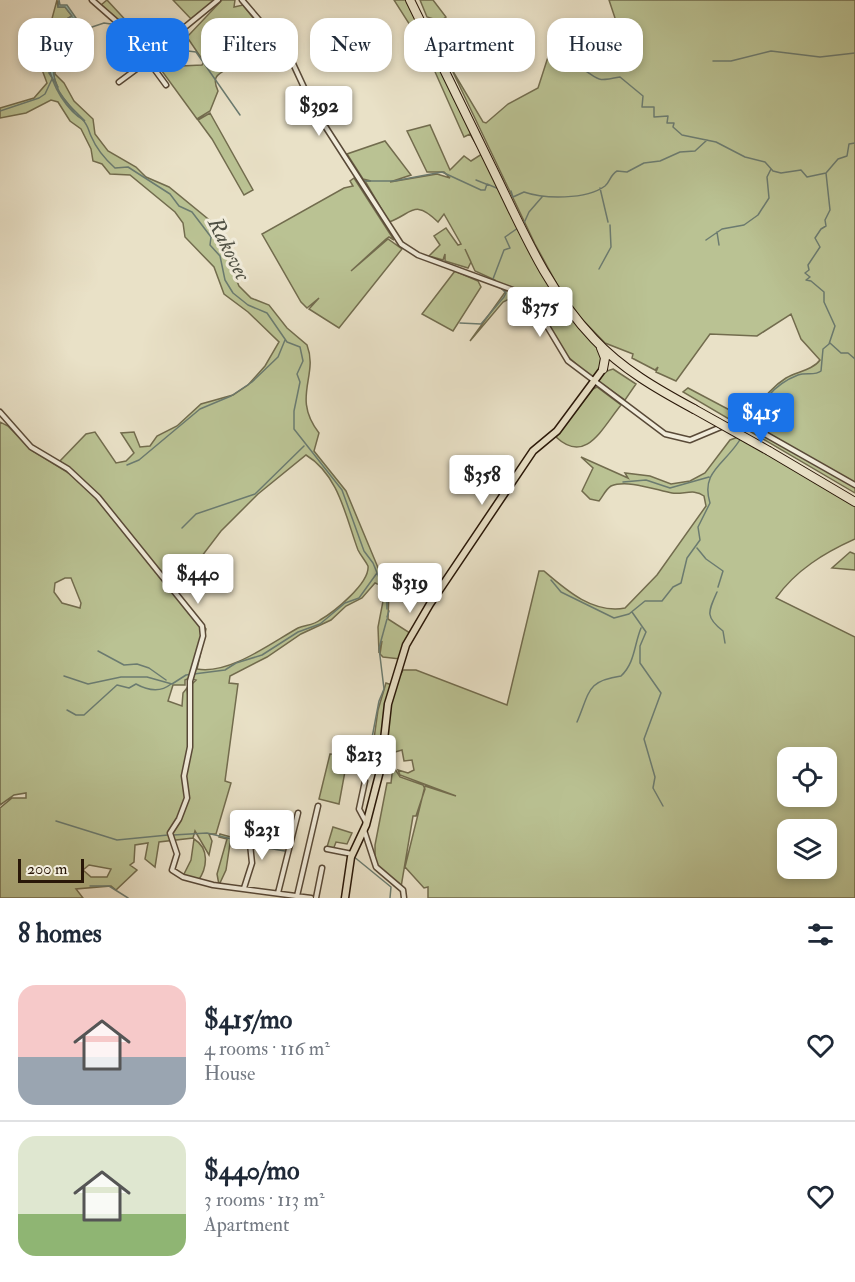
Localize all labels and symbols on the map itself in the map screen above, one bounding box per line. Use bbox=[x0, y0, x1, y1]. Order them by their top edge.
pin: $392 bbox=[283, 86, 355, 137]
water label: Rakovec bbox=[201, 212, 257, 287]
pin: $375 bbox=[504, 287, 576, 338]
pin: $415 bbox=[725, 393, 797, 444]
pin: $358 bbox=[446, 455, 518, 506]
pin: $440 bbox=[162, 554, 234, 605]
pin: $319 bbox=[374, 563, 446, 614]
pin: $213 bbox=[328, 735, 400, 786]
pin: $231 bbox=[226, 810, 298, 861]
scale bar bbox=[18, 856, 84, 884]

